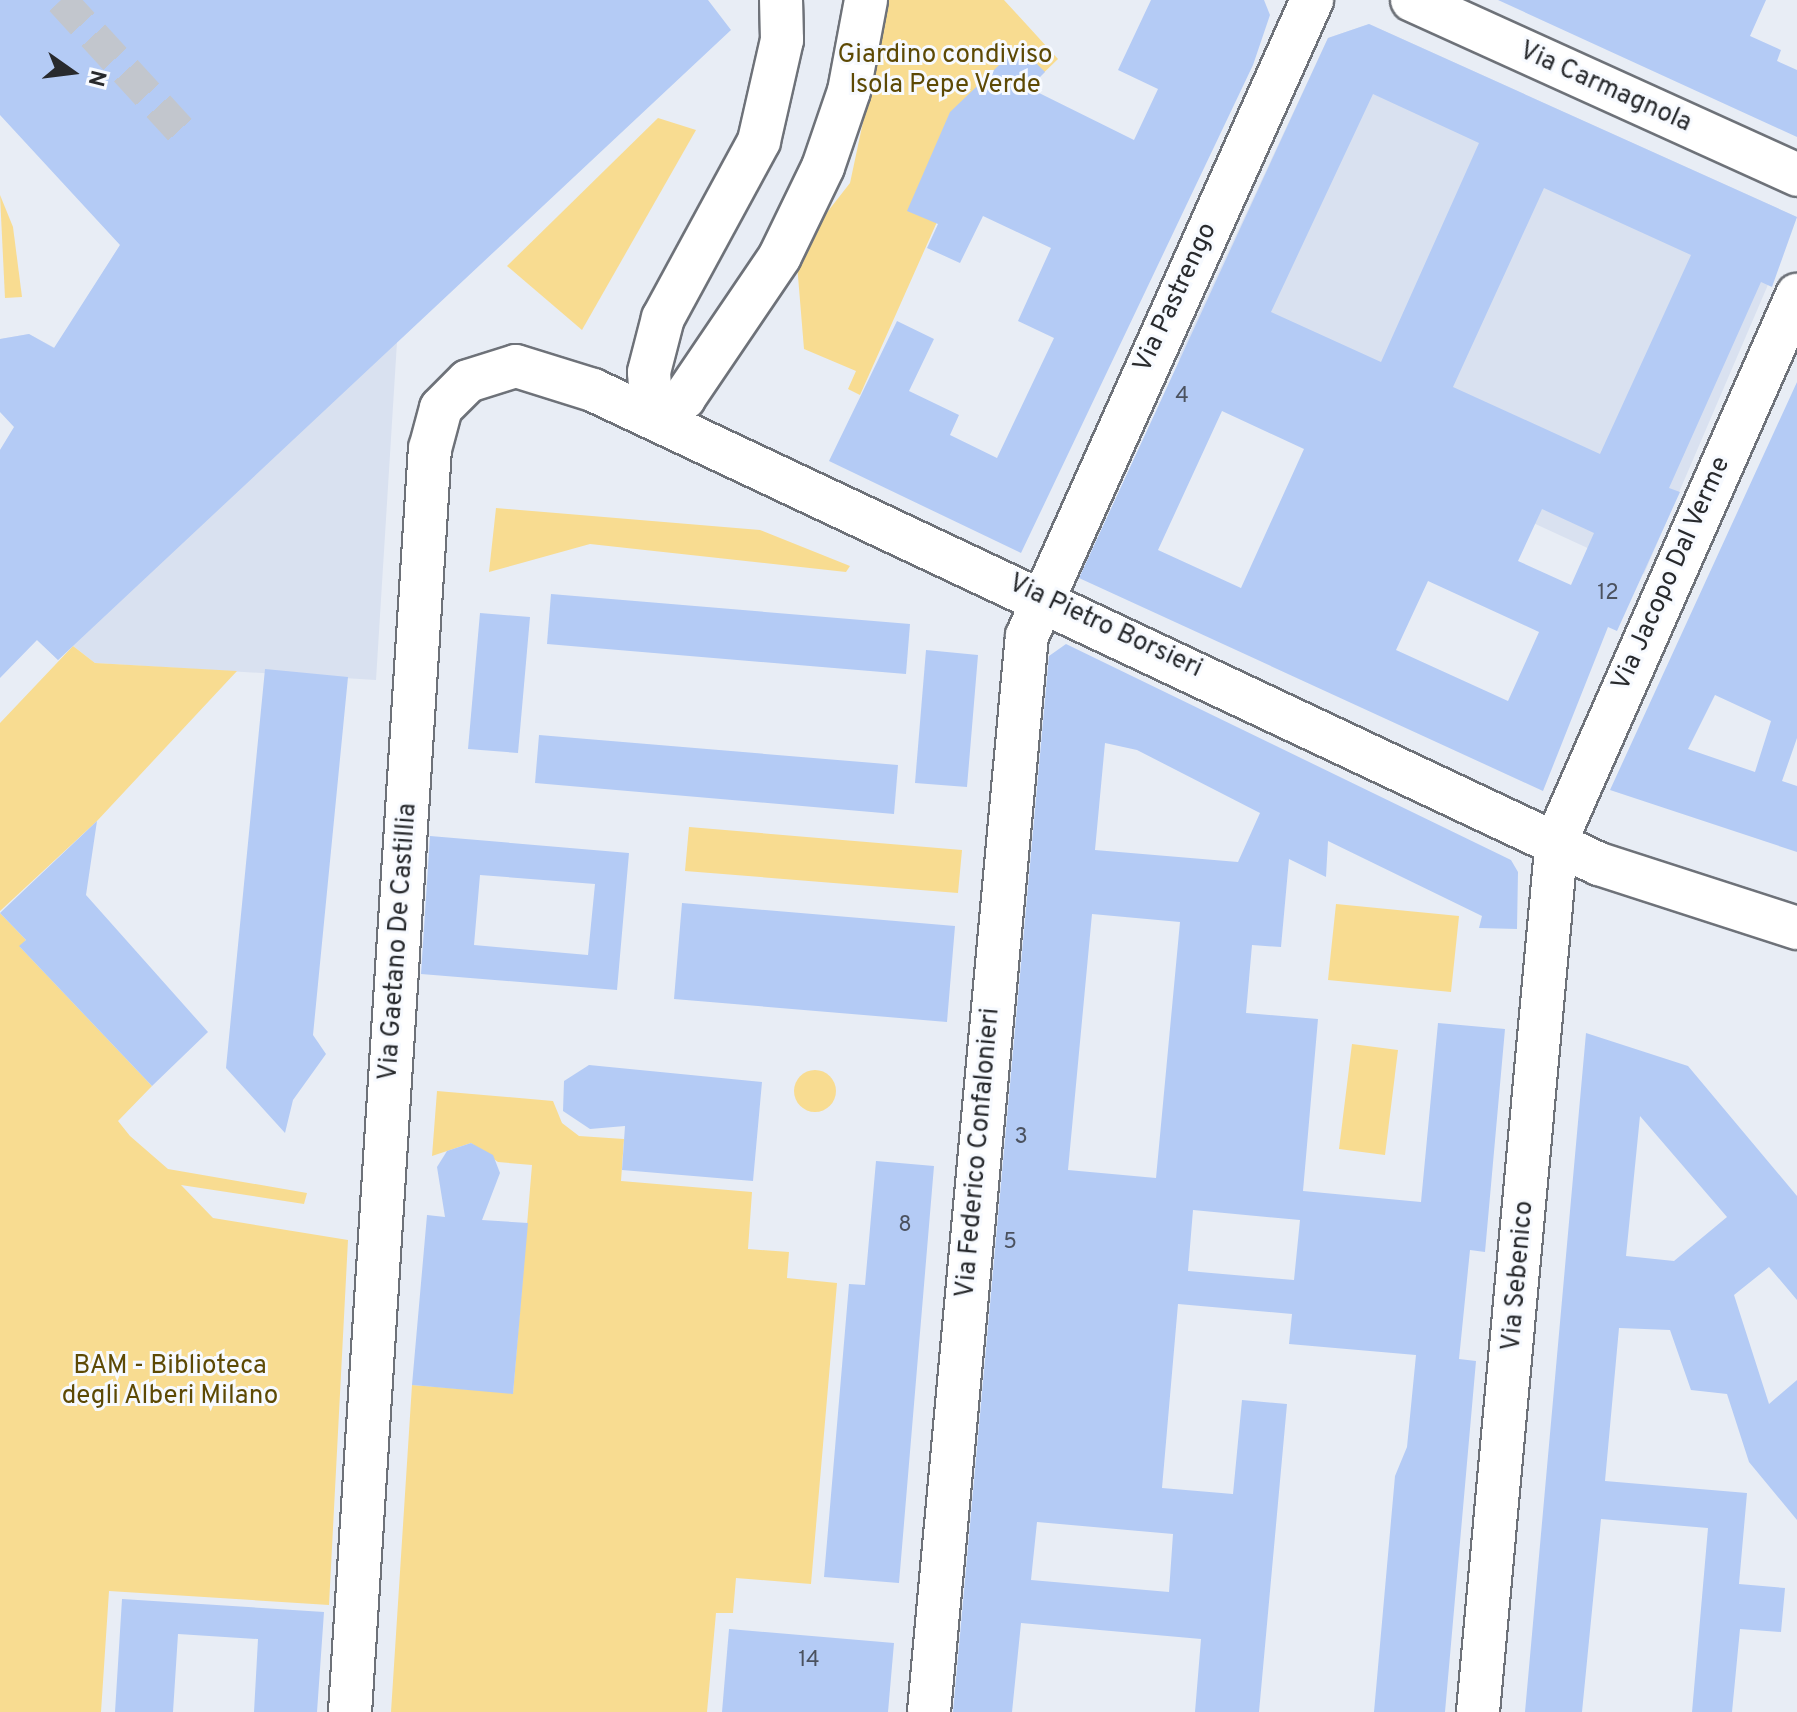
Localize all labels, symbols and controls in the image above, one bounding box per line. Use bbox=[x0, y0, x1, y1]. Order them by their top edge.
north arrow bbox=[32, 32, 112, 112]
street label: Via Carmagnola bbox=[1514, 36, 1696, 140]
park label: Giardino condiviso Isola Pepe Verde bbox=[837, 40, 1053, 102]
text: N bbox=[81, 67, 111, 89]
street label: Via Pastrengo bbox=[1128, 218, 1224, 378]
house number: 4 bbox=[1175, 384, 1189, 410]
street label: Via Jacopo Dal Verme bbox=[1606, 452, 1738, 696]
street label: Via Pietro Borsieri bbox=[1003, 568, 1207, 686]
house number: 12 bbox=[1597, 581, 1619, 607]
street label: Via Gaetano De Castillia bbox=[374, 802, 424, 1082]
street label: Via Federico Confalonieri bbox=[951, 1007, 1007, 1299]
house number: 3 bbox=[1014, 1125, 1028, 1151]
street label: Via Sebenico bbox=[1497, 1200, 1541, 1352]
house number: 8 bbox=[898, 1213, 912, 1239]
house number: 5 bbox=[1003, 1230, 1017, 1256]
park label: BAM - Biblioteca degli Alberi Milano bbox=[61, 1351, 279, 1412]
house number: 14 bbox=[798, 1648, 820, 1674]

